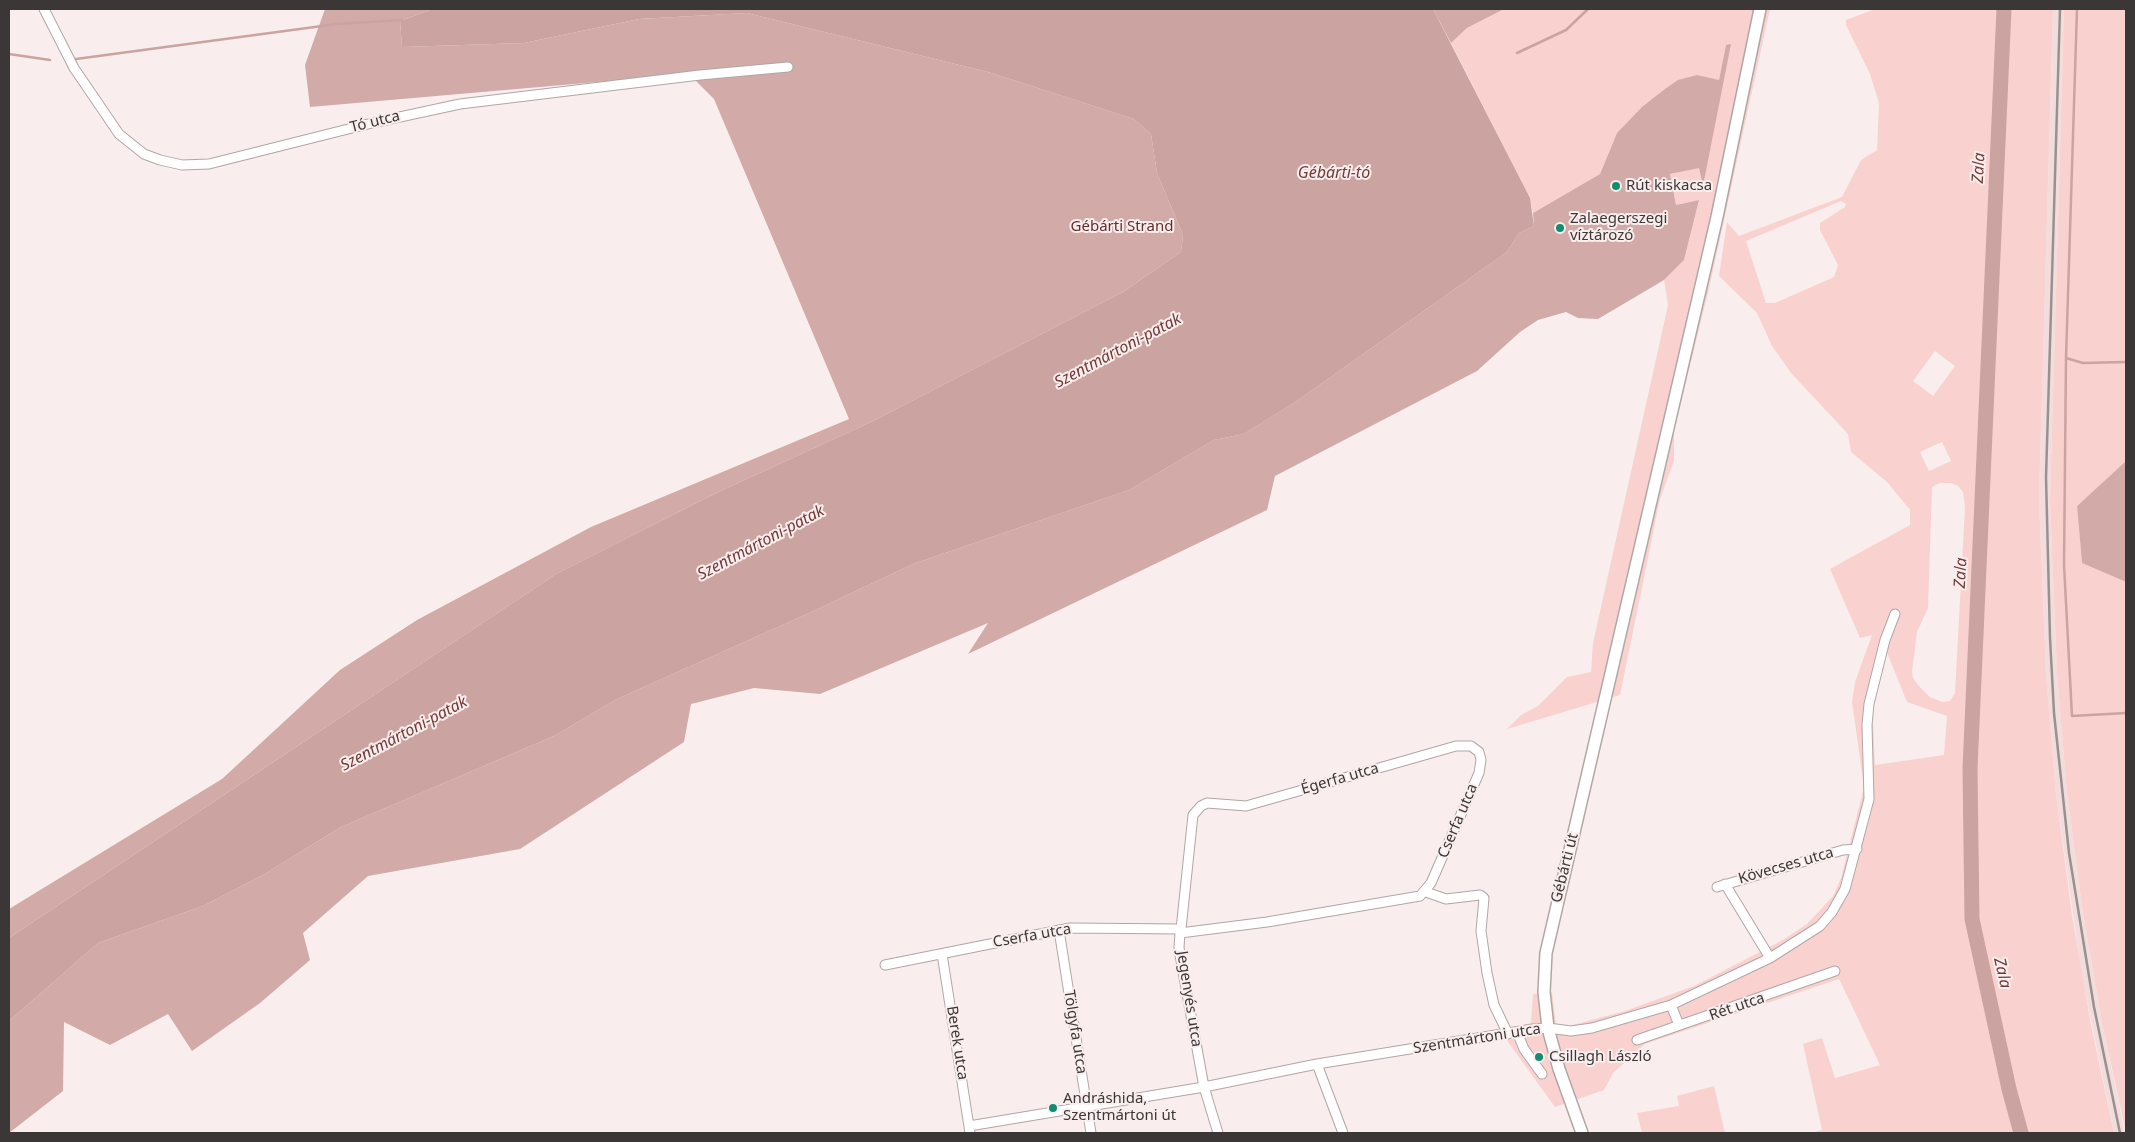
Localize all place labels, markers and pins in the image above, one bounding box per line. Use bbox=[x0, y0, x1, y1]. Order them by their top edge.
place label: Rút kiskacsa bbox=[1626, 177, 1712, 195]
marker: Rút kiskacsa bbox=[1610, 180, 1622, 192]
place label: Zalaegerszegi víztározó bbox=[1570, 210, 1667, 245]
marker: Zalaegerszegi víztározó bbox=[1554, 222, 1566, 234]
place label: Csillagh László bbox=[1549, 1048, 1652, 1066]
marker: Csillagh László bbox=[1533, 1051, 1545, 1063]
place label: Andráshida, Szentmártoni út bbox=[1063, 1090, 1176, 1125]
marker: Andráshida, Szentmártoni út bbox=[1047, 1102, 1059, 1114]

